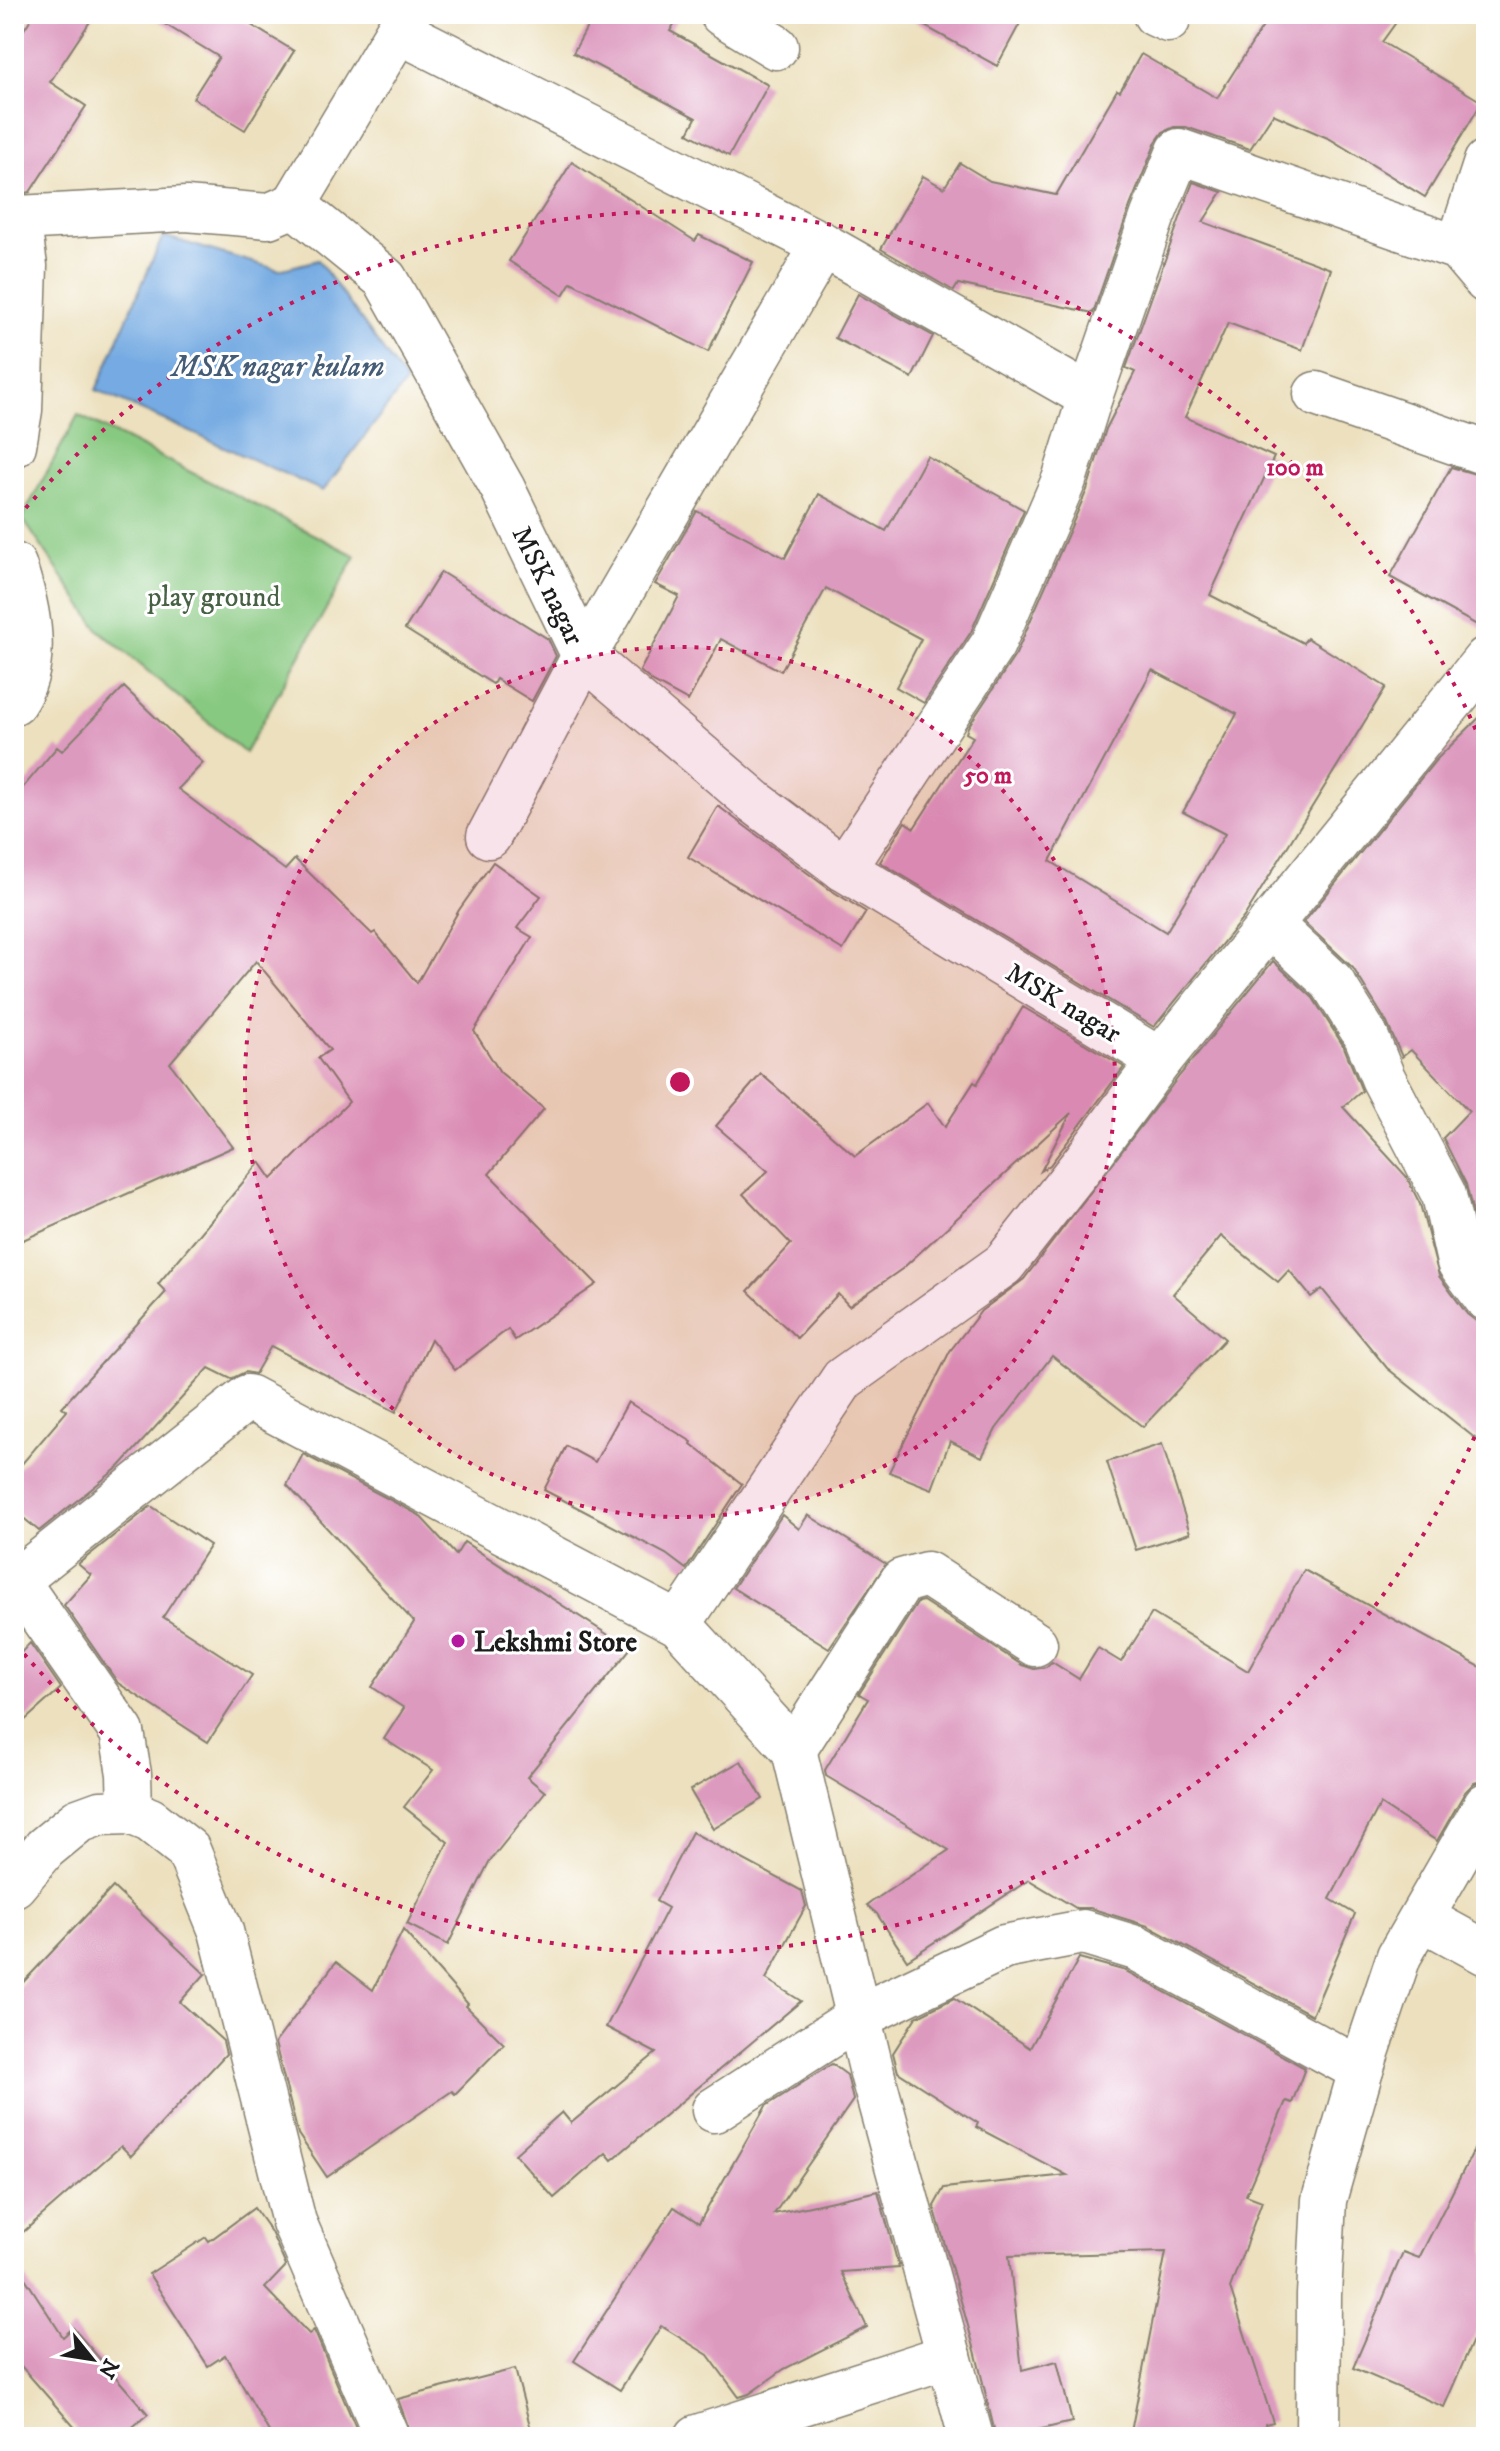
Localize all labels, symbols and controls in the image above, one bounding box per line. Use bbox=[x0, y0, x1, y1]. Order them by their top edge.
water label: MSK nagar kulam bbox=[169, 349, 385, 386]
text: 100 m bbox=[1266, 453, 1324, 483]
street label: MSK nagar bbox=[504, 520, 592, 652]
park label: play ground bbox=[146, 580, 281, 615]
text: 50 m bbox=[963, 761, 1012, 791]
street label: MSK nagar bbox=[999, 955, 1128, 1052]
centre of rings bbox=[666, 1068, 694, 1096]
place label: Lekshmi Store bbox=[474, 1625, 638, 1660]
marker: Lekshmi Store bbox=[449, 1632, 467, 1650]
north arrow bbox=[52, 2319, 132, 2399]
text: N bbox=[92, 2354, 124, 2383]

